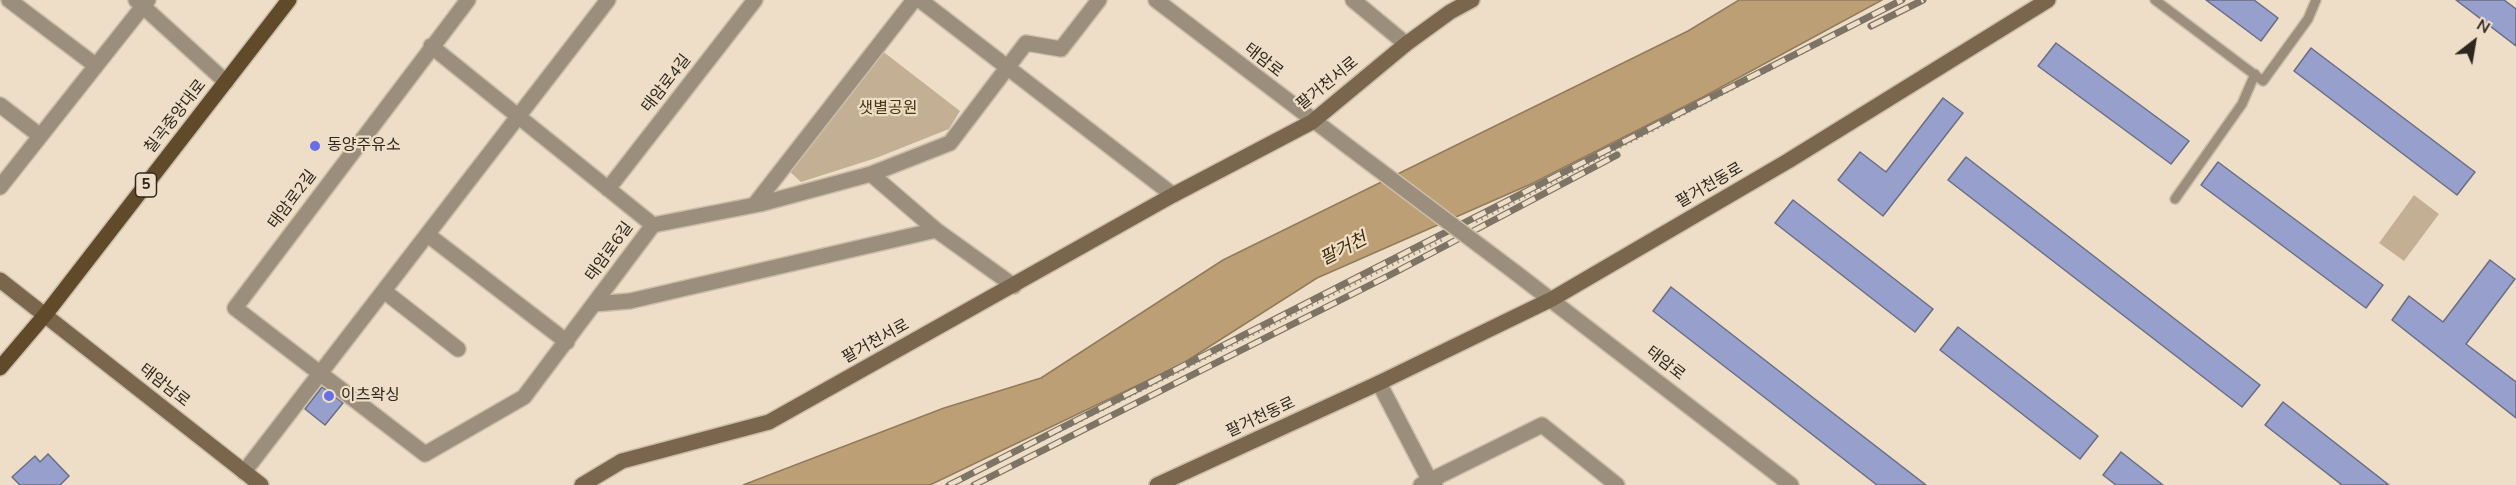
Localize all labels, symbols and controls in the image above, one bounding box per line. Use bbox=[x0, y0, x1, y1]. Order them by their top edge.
north arrow bbox=[2444, 12, 2504, 72]
text: N bbox=[2472, 14, 2494, 39]
street label: 태암로 bbox=[1240, 40, 1286, 82]
street label: 태암로4길 bbox=[638, 51, 696, 117]
street label: 팔거천서로 bbox=[1293, 53, 1363, 115]
street label: 칠곡중앙대로 bbox=[141, 76, 211, 158]
park label: 샛별공원 bbox=[859, 99, 917, 119]
place label: 동양주유소 bbox=[327, 136, 401, 156]
marker: 동양주유소 bbox=[308, 139, 322, 153]
street label: 팔거천동로 bbox=[1673, 159, 1747, 213]
street label: 태암로2길 bbox=[265, 167, 321, 233]
road number: 5 bbox=[136, 173, 156, 197]
street label: 태암로6길 bbox=[582, 219, 638, 285]
water label: 팔거천 bbox=[1317, 229, 1371, 271]
street label: 팔거천서로 bbox=[839, 316, 913, 368]
street label: 태암로 bbox=[1642, 343, 1688, 385]
street label: 태암남로 bbox=[135, 360, 193, 412]
place label: 이츠왁싱 bbox=[341, 386, 400, 406]
marker: 이츠왁싱 bbox=[322, 389, 336, 403]
street label: 팔거천동로 bbox=[1224, 394, 1298, 442]

